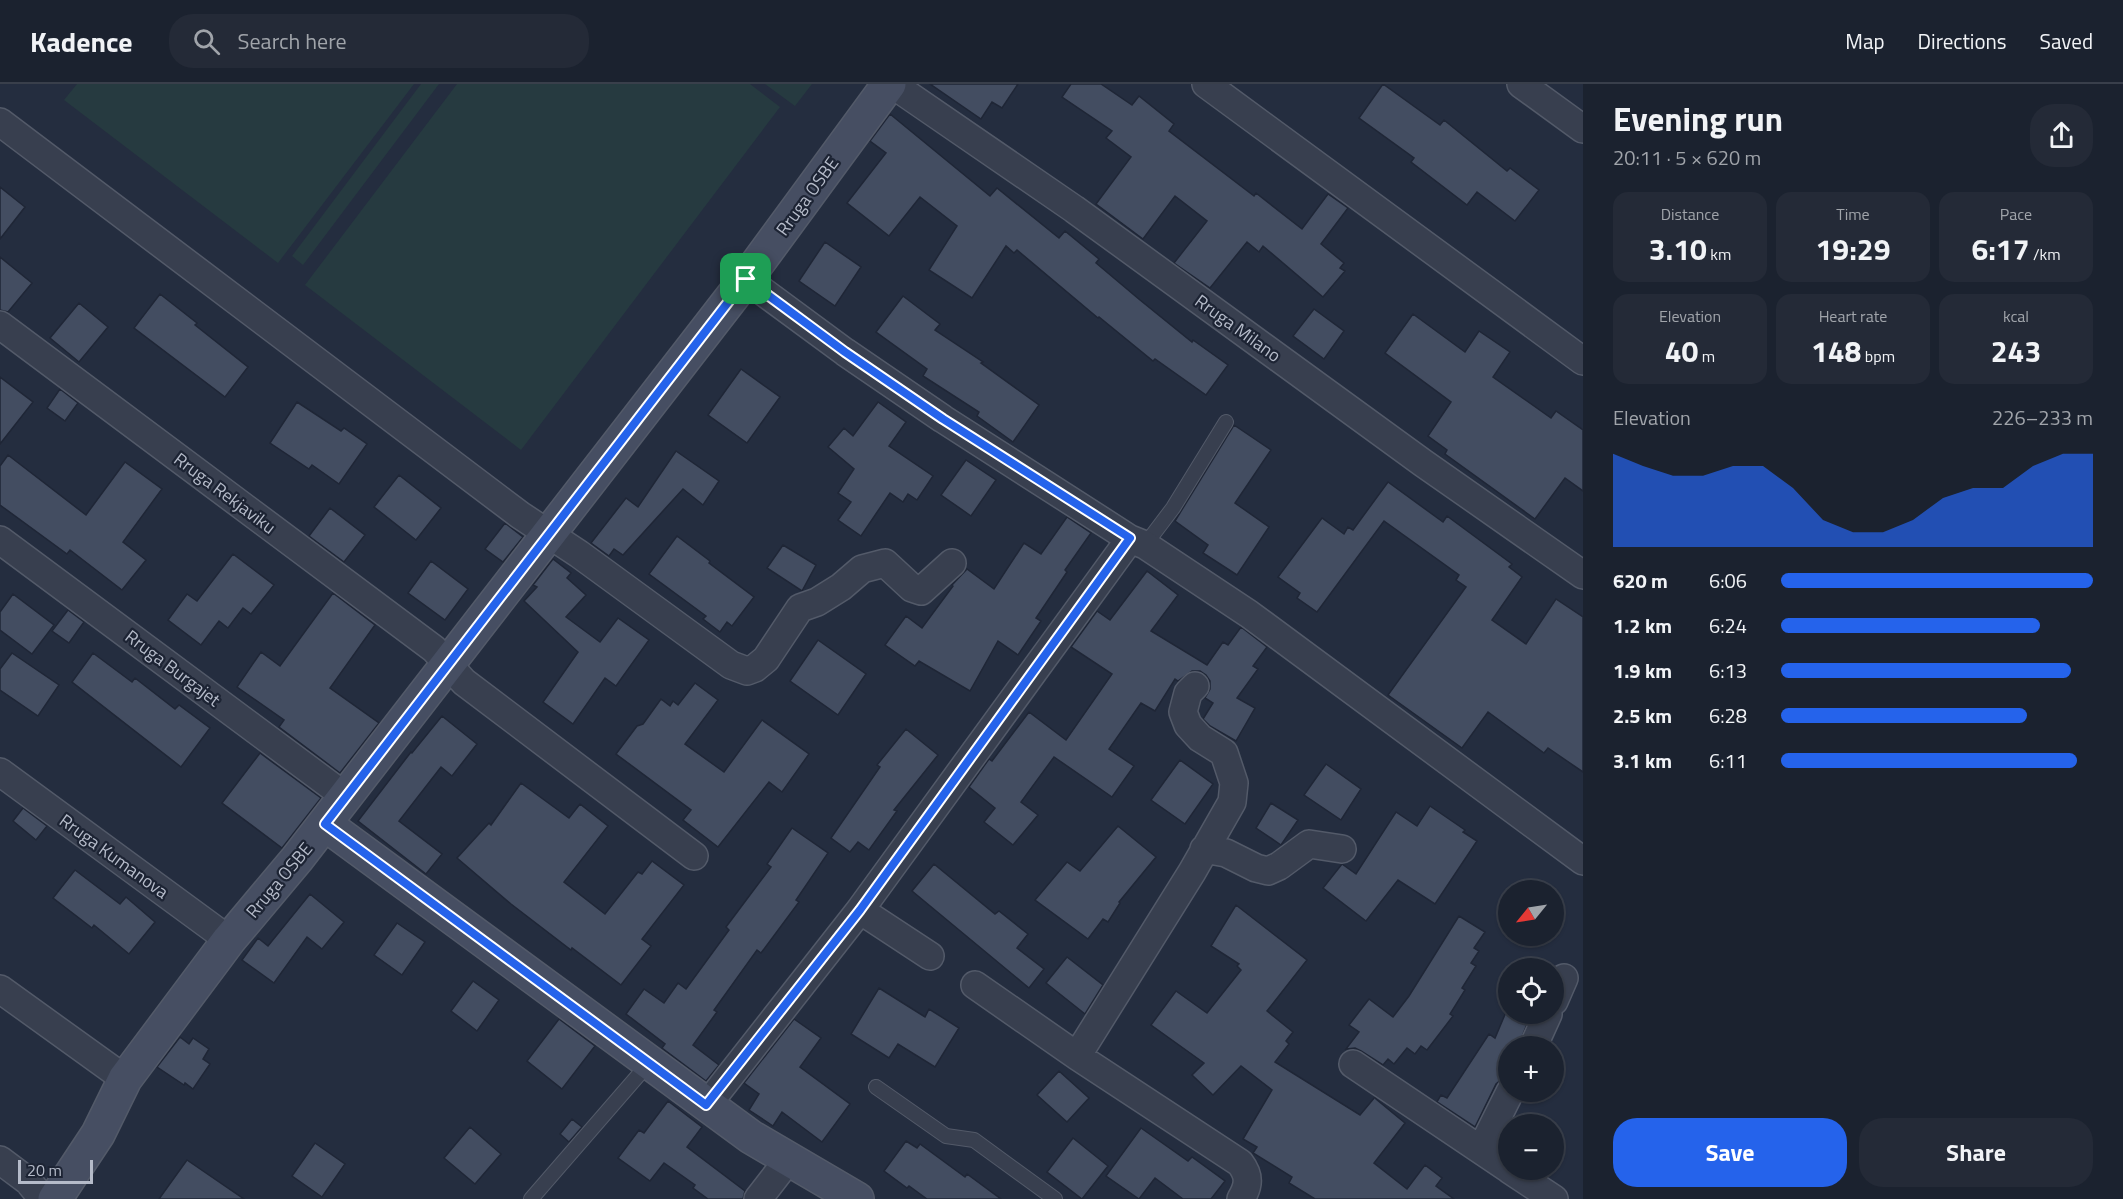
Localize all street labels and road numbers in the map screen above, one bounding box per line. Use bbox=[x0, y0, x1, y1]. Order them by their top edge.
street label: Rruga OSBE bbox=[769, 151, 845, 241]
street label: Rruga Milano bbox=[1189, 288, 1287, 368]
street label: Rruga Rekjaviku bbox=[168, 446, 282, 540]
street label: Rruga Burgajet bbox=[120, 623, 227, 713]
street label: Rruga Kumanova bbox=[54, 807, 174, 905]
street label: Rruga OSBE bbox=[239, 836, 319, 924]

